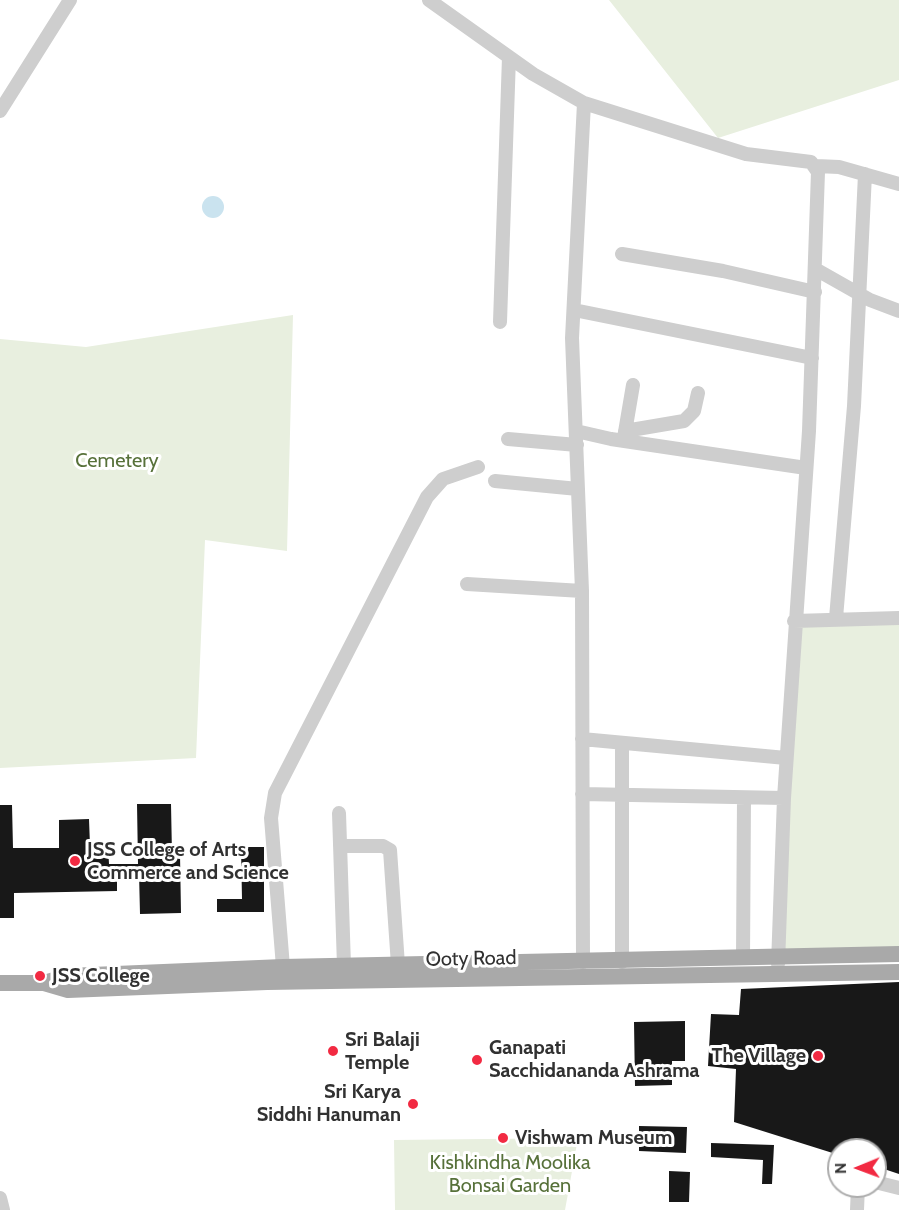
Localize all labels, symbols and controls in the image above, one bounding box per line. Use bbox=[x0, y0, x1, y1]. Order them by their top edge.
park label: Cemetery bbox=[75, 449, 159, 473]
place label: JSS College of Arts Commerce and Science bbox=[87, 838, 289, 885]
marker: JSS College of Arts Commerce and Science bbox=[68, 854, 82, 868]
street label: Ooty Road bbox=[425, 946, 517, 972]
place label: JSS College bbox=[52, 964, 150, 988]
marker: JSS College bbox=[33, 969, 47, 983]
place label: Sri Balaji Temple bbox=[345, 1028, 420, 1075]
place label: Ganapati Sacchidananda Ashrama bbox=[489, 1036, 700, 1083]
marker: Sri Balaji Temple bbox=[326, 1044, 340, 1058]
place label: The Village bbox=[711, 1044, 806, 1068]
marker: The Village bbox=[811, 1049, 825, 1063]
marker: Ganapati Sacchidananda Ashrama bbox=[470, 1053, 484, 1067]
place label: Sri Karya Siddhi Hanuman bbox=[257, 1080, 401, 1127]
marker: Sri Karya Siddhi Hanuman bbox=[406, 1097, 420, 1111]
place label: Vishwam Museum bbox=[515, 1126, 672, 1150]
marker: Vishwam Museum bbox=[496, 1131, 510, 1145]
north arrow bbox=[827, 1138, 887, 1198]
park label: Kishkindha Moolika Bonsai Garden bbox=[430, 1151, 590, 1198]
text: N bbox=[831, 1162, 850, 1174]

